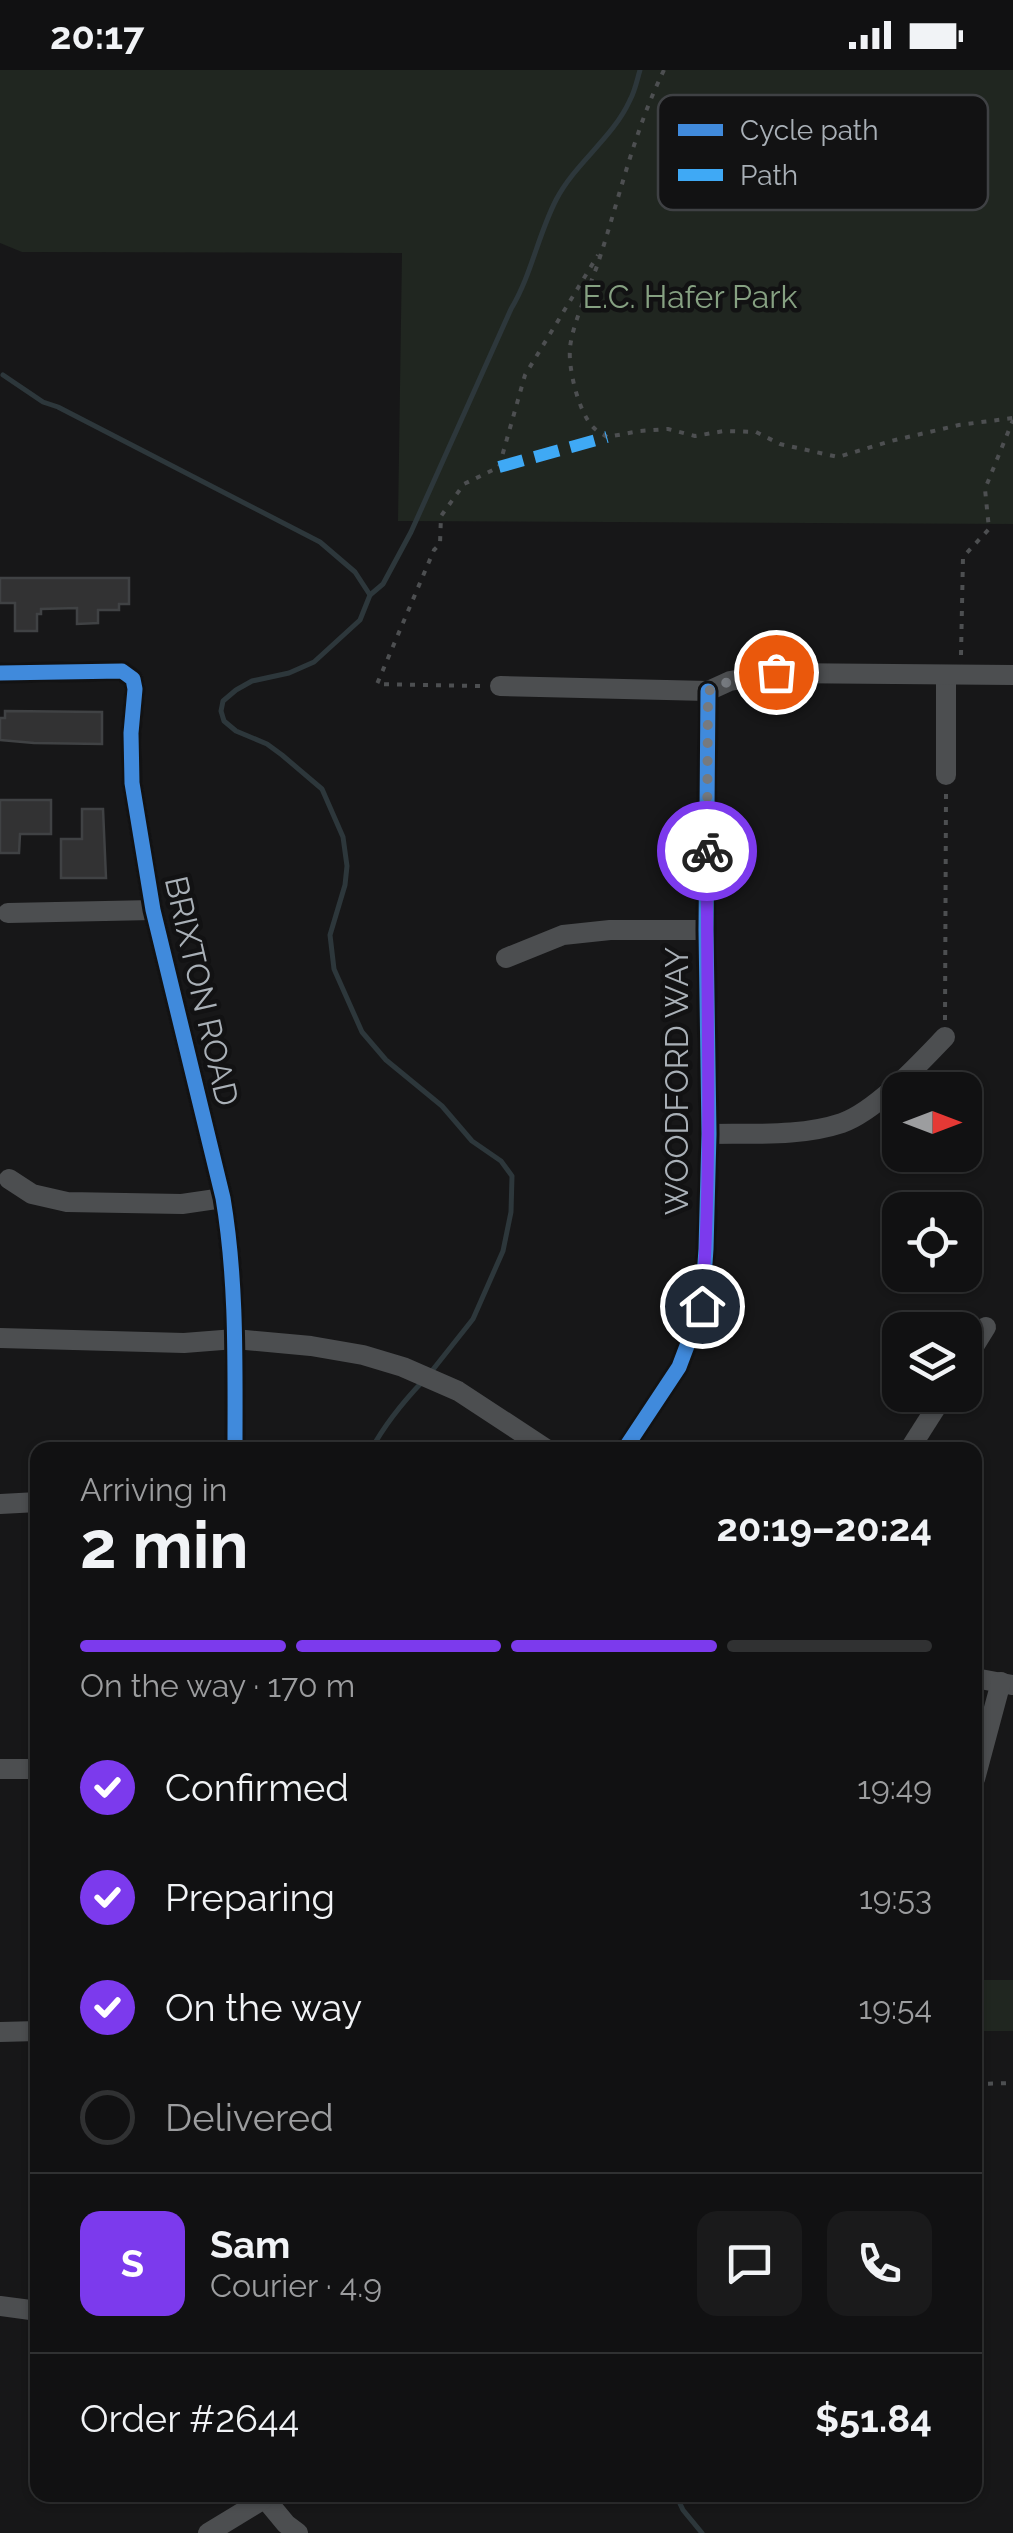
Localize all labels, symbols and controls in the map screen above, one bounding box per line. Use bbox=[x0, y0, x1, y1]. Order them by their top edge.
text: 20:17 bbox=[50, 13, 144, 58]
legend bbox=[658, 95, 988, 210]
text: Cycle path bbox=[740, 114, 879, 147]
text: Path bbox=[740, 159, 798, 192]
park label: E.C. Hafer Park bbox=[583, 278, 797, 315]
pin bbox=[734, 630, 819, 715]
icon: bag bbox=[749, 645, 804, 700]
courier bbox=[657, 801, 757, 901]
icon: bike bbox=[680, 824, 735, 879]
street label: BRIXTON ROAD bbox=[158, 873, 246, 1109]
street label: WOODFORD WAY bbox=[658, 947, 695, 1215]
north arrow bbox=[882, 1072, 982, 1172]
map controls bbox=[882, 1072, 982, 1412]
button: locate bbox=[882, 1192, 982, 1292]
pin bbox=[660, 1264, 745, 1349]
icon: home bbox=[675, 1279, 730, 1334]
button: layers bbox=[882, 1312, 982, 1412]
text: Arriving in bbox=[80, 1471, 227, 1508]
text: 20:19–20:24 bbox=[717, 1505, 932, 1550]
text: 2 min bbox=[80, 1507, 249, 1583]
text: On the way · 170 m bbox=[80, 1667, 355, 1704]
icon: check bbox=[80, 1760, 135, 1815]
text: Confirmed bbox=[165, 1765, 349, 1810]
text: 19:49 bbox=[857, 1769, 932, 1806]
icon: check bbox=[80, 1870, 135, 1925]
text: Preparing bbox=[165, 1875, 335, 1920]
text: 19:53 bbox=[859, 1879, 932, 1916]
icon: check bbox=[80, 1980, 135, 2035]
text: On the way bbox=[165, 1985, 362, 2030]
text: 19:54 bbox=[859, 1989, 932, 2026]
text: Delivered bbox=[165, 2095, 334, 2140]
button: chat bbox=[697, 2211, 802, 2316]
button: phone bbox=[827, 2211, 932, 2316]
text: Sam bbox=[210, 2222, 290, 2267]
text: S bbox=[121, 2241, 144, 2286]
text: Courier · 4.9 bbox=[210, 2267, 382, 2304]
text: Order #2644 bbox=[80, 2396, 299, 2441]
text: $51.84 bbox=[815, 2396, 932, 2441]

